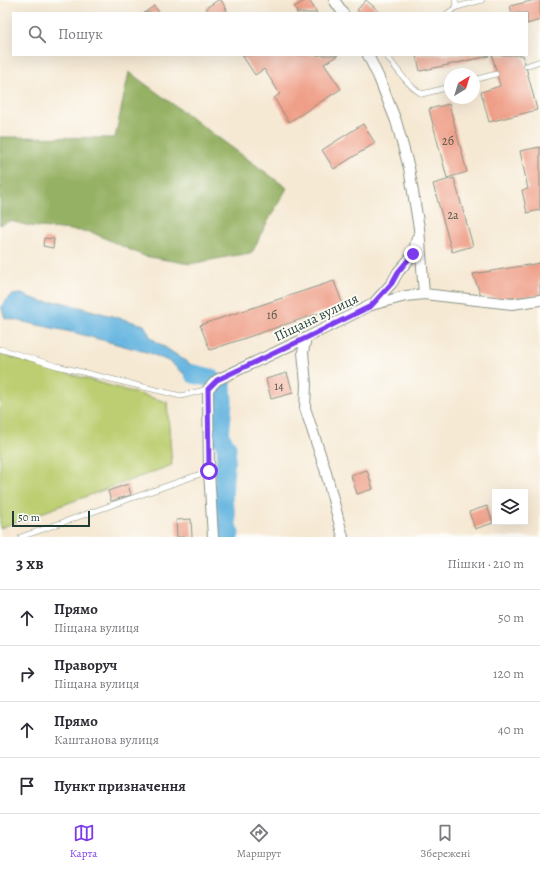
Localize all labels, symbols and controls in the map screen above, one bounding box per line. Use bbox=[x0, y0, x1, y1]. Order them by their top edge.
search box bbox=[12, 12, 528, 56]
icon: search bbox=[26, 23, 48, 45]
text: Пошук bbox=[58, 24, 103, 44]
north arrow bbox=[444, 68, 480, 104]
house number: 2б bbox=[442, 133, 454, 149]
house number: 2а bbox=[447, 207, 459, 223]
route end bbox=[404, 245, 422, 263]
street label: Піщана вулиця bbox=[271, 289, 362, 346]
house number: 1б bbox=[267, 307, 277, 323]
house number: 14 bbox=[274, 378, 284, 394]
route start bbox=[200, 462, 218, 480]
map controls bbox=[492, 489, 528, 525]
button: layers bbox=[492, 489, 528, 525]
scale bar bbox=[12, 509, 90, 528]
text: 50 m bbox=[18, 510, 40, 525]
text: 3 хв bbox=[16, 552, 44, 575]
text: Пішки · 210 m bbox=[448, 555, 524, 572]
text: Прямо bbox=[54, 599, 98, 619]
icon: ahead bbox=[16, 607, 38, 629]
text: 50 m bbox=[498, 609, 524, 626]
text: Піщана вулиця bbox=[54, 619, 139, 636]
text: Праворуч bbox=[54, 655, 117, 675]
icon: right bbox=[16, 663, 38, 685]
text: 120 m bbox=[493, 665, 524, 682]
text: Піщана вулиця bbox=[54, 675, 139, 692]
text: Прямо bbox=[54, 711, 98, 731]
icon: ahead bbox=[16, 719, 38, 741]
text: 40 m bbox=[498, 721, 524, 738]
text: Каштанова вулиця bbox=[54, 731, 159, 748]
icon: arrive bbox=[16, 775, 38, 797]
text: Пункт призначення bbox=[54, 776, 186, 796]
tab: Карта bbox=[70, 822, 97, 861]
tab: Маршрут bbox=[237, 822, 281, 861]
tab: Збережені bbox=[421, 822, 470, 861]

